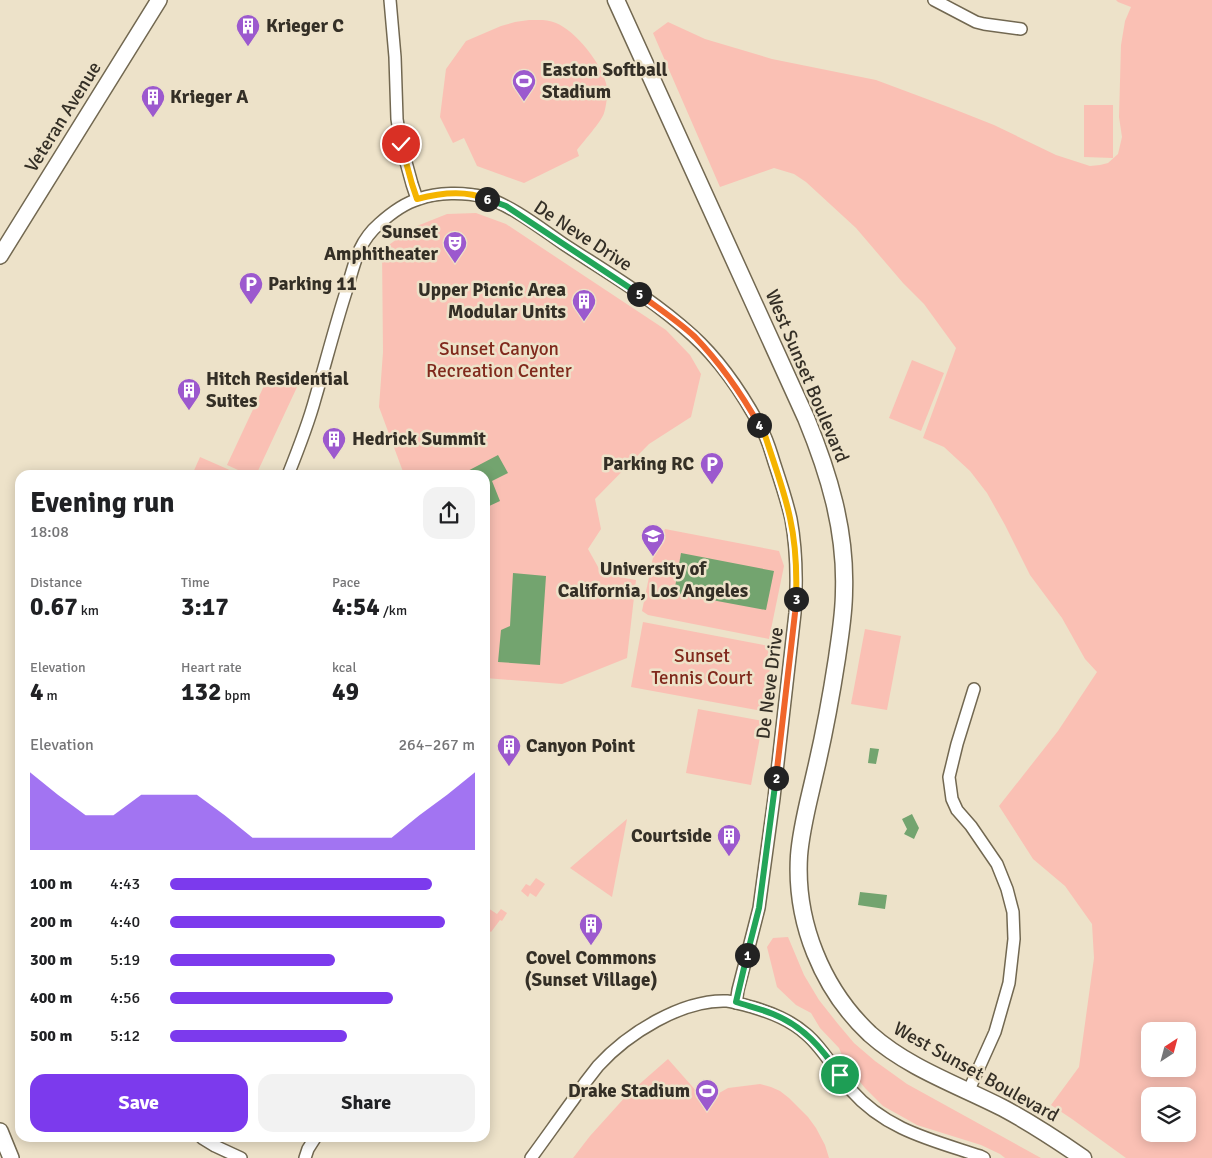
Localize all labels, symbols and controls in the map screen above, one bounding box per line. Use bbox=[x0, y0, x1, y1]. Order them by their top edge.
building icon: Krieger C bbox=[235, 13, 261, 47]
place label: Krieger C bbox=[266, 14, 344, 38]
street label: Veteran Avenue bbox=[19, 57, 107, 177]
place label: Easton Softball Stadium bbox=[542, 58, 668, 104]
sports icon: Easton Softball Stadium bbox=[511, 68, 537, 102]
building icon: Krieger A bbox=[140, 84, 166, 118]
place label: Krieger A bbox=[170, 85, 248, 109]
pin bbox=[380, 123, 422, 165]
icon: check bbox=[387, 130, 415, 158]
pin: 6 bbox=[474, 186, 500, 212]
text: 6 bbox=[484, 191, 491, 208]
street label: De Neve Drive bbox=[529, 195, 637, 277]
place label: Sunset Amphitheater bbox=[324, 220, 438, 266]
theatre icon: Sunset Amphitheater bbox=[442, 230, 468, 264]
parking icon: Parking 11 bbox=[238, 271, 264, 305]
place label: Parking 11 bbox=[268, 272, 357, 296]
place label: Upper Picnic Area Modular Units bbox=[418, 278, 566, 324]
pin: 5 bbox=[626, 282, 652, 306]
text: 5 bbox=[636, 286, 643, 303]
street label: West Sunset Boulevard bbox=[760, 286, 854, 466]
building icon: Upper Picnic Area Modular Units bbox=[571, 288, 597, 322]
park label: Sunset Canyon Recreation Center bbox=[426, 337, 572, 383]
place label: Hitch Residential Suites bbox=[206, 367, 349, 413]
building icon: Hitch Residential Suites bbox=[176, 377, 202, 411]
pin: 4 bbox=[746, 412, 772, 438]
text: 4 bbox=[756, 417, 763, 434]
building icon: Hedrick Summit bbox=[321, 426, 347, 460]
place label: Hedrick Summit bbox=[352, 427, 486, 451]
parking icon: Parking RC bbox=[699, 451, 725, 485]
place label: Parking RC bbox=[603, 452, 694, 476]
text: Evening run bbox=[30, 486, 175, 520]
button: share bbox=[423, 487, 475, 539]
text: 18:08 bbox=[30, 522, 69, 542]
school or university icon: University of California, Los Angeles bbox=[640, 523, 666, 557]
place label: University of California, Los Angeles bbox=[558, 557, 748, 603]
text: Distance bbox=[30, 574, 82, 591]
text: Time bbox=[181, 574, 210, 591]
text: Pace bbox=[332, 574, 360, 591]
pin: 3 bbox=[784, 586, 808, 612]
text: 0.67 bbox=[30, 591, 78, 622]
text: 3:17 bbox=[181, 591, 229, 622]
text: 4:54 bbox=[332, 591, 380, 622]
text: 3 bbox=[793, 591, 800, 608]
text: km bbox=[78, 602, 99, 619]
text: /km bbox=[380, 602, 407, 619]
street label: De Neve Drive bbox=[751, 626, 789, 740]
park label: Sunset Tennis Court bbox=[651, 644, 753, 690]
text: Elevation bbox=[30, 659, 86, 676]
text: Heart rate bbox=[181, 659, 242, 676]
text: kcal bbox=[332, 659, 357, 676]
text: 4 bbox=[30, 676, 44, 707]
text: 132 bbox=[181, 676, 222, 707]
text: 49 bbox=[332, 676, 359, 707]
text: m bbox=[44, 687, 58, 704]
text: bpm bbox=[222, 687, 251, 704]
building icon: Canyon Point bbox=[496, 733, 522, 767]
place label: Canyon Point bbox=[526, 734, 635, 758]
text: Elevation bbox=[30, 735, 94, 755]
text: 264–267 m bbox=[398, 735, 475, 755]
pin: 2 bbox=[764, 766, 788, 790]
text: 2 bbox=[773, 770, 780, 787]
building icon: Courtside bbox=[716, 823, 742, 857]
place label: Courtside bbox=[631, 824, 712, 848]
text: 100 m bbox=[30, 874, 72, 894]
text: 4:43 bbox=[110, 874, 140, 894]
text: 200 m bbox=[30, 912, 72, 932]
text: 4:40 bbox=[110, 912, 140, 932]
building icon: Covel Commons (Sunset Village) bbox=[578, 912, 604, 946]
pin: 1 bbox=[734, 942, 760, 968]
place label: Covel Commons (Sunset Village) bbox=[524, 946, 658, 992]
text: 1 bbox=[744, 947, 751, 964]
text: 300 m bbox=[30, 950, 72, 970]
text: 5:19 bbox=[110, 950, 140, 970]
text: 400 m bbox=[30, 988, 72, 1008]
text: 4:56 bbox=[110, 988, 140, 1008]
street label: West Sunset Boulevard bbox=[889, 1017, 1063, 1127]
north arrow bbox=[1141, 1022, 1196, 1078]
map controls bbox=[1141, 1022, 1196, 1142]
text: 500 m bbox=[30, 1026, 72, 1046]
text: 5:12 bbox=[110, 1026, 140, 1046]
pin bbox=[819, 1054, 861, 1096]
icon: arrive bbox=[826, 1061, 854, 1089]
button: Save bbox=[30, 1074, 248, 1132]
button: Share bbox=[258, 1074, 475, 1132]
sports icon: Drake Stadium bbox=[694, 1078, 720, 1112]
place label: Drake Stadium bbox=[568, 1079, 690, 1103]
button: layers bbox=[1141, 1087, 1196, 1142]

